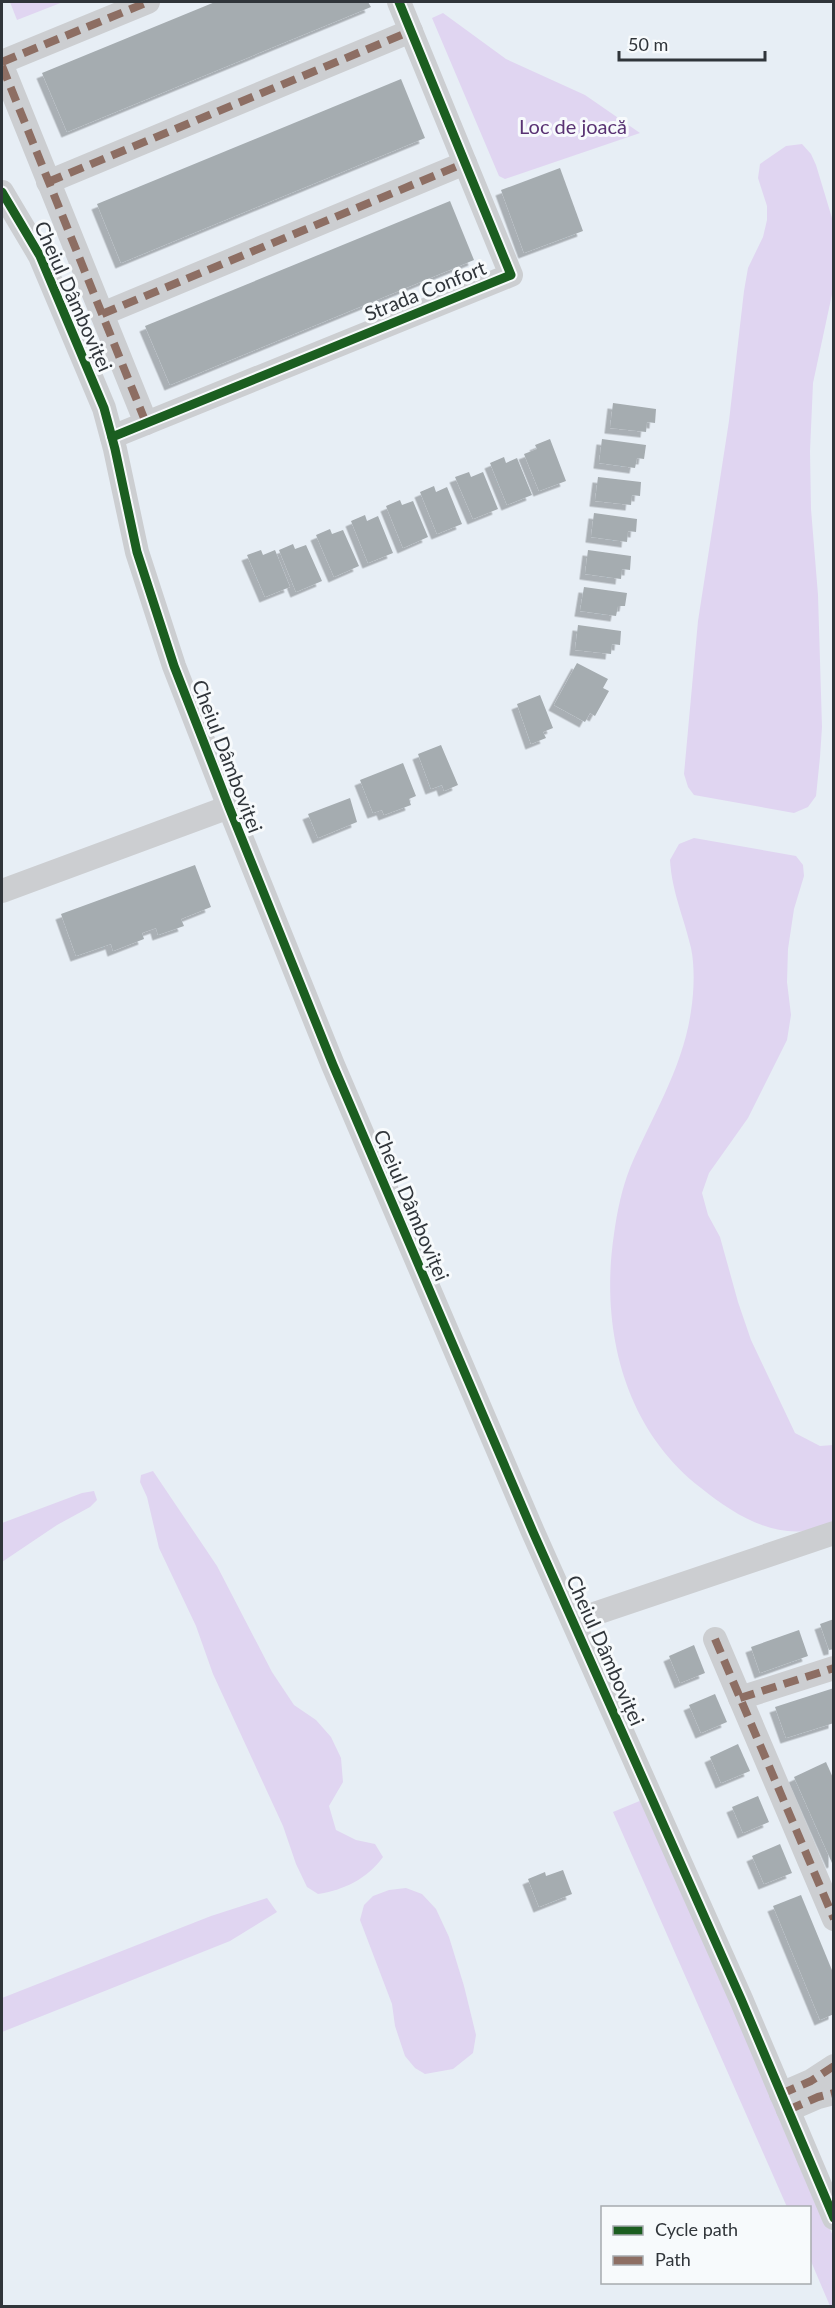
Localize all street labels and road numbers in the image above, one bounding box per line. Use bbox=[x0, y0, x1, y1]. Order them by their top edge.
street label: Cheiul Dâmboviței bbox=[30, 217, 118, 375]
street label: Strada Confort bbox=[361, 255, 489, 325]
street label: Cheiul Dâmboviței bbox=[188, 676, 268, 836]
street label: Cheiul Dâmboviței bbox=[369, 1126, 455, 1284]
street label: Cheiul Dâmboviței bbox=[562, 1571, 650, 1729]

